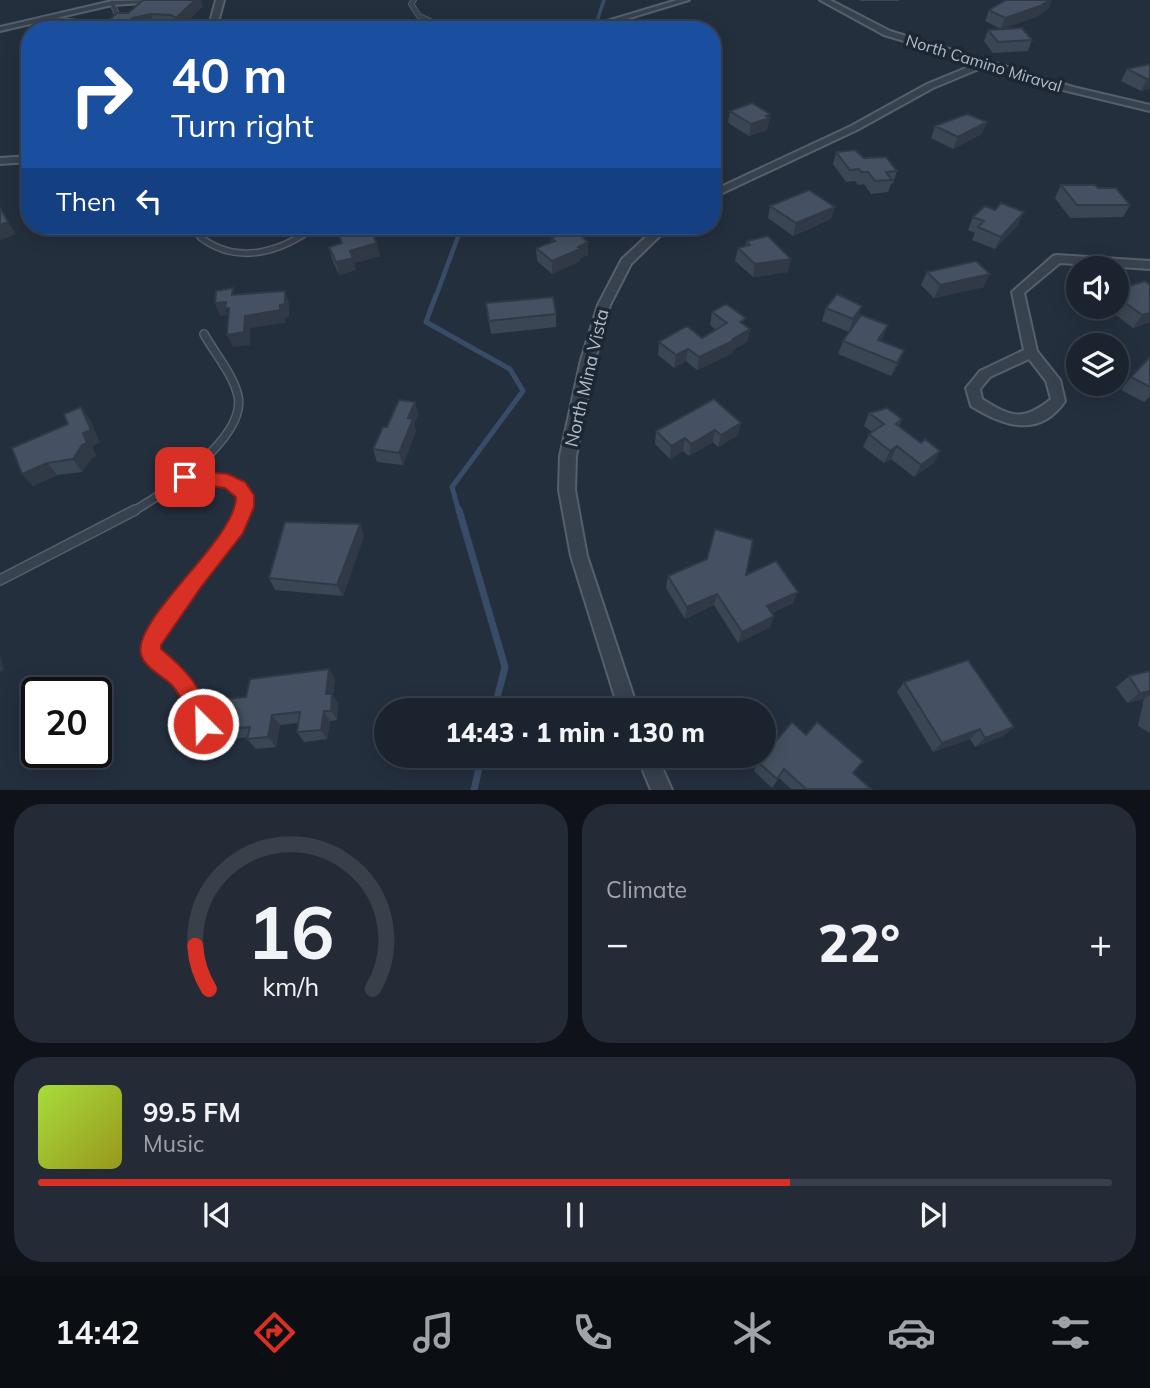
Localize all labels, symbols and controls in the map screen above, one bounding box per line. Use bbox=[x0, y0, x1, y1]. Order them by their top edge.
street label: North Camino Miraval bbox=[904, 30, 1064, 96]
text: 40 m bbox=[171, 44, 287, 105]
icon: right bbox=[56, 49, 147, 140]
text: Turn right bbox=[171, 105, 314, 145]
icon: left bbox=[130, 182, 168, 220]
text: Then bbox=[56, 185, 116, 218]
map controls bbox=[1066, 256, 1129, 396]
button: sound bbox=[1066, 256, 1129, 319]
street label: North Mina Vista bbox=[559, 307, 614, 449]
button: layers bbox=[1066, 333, 1129, 396]
pin bbox=[155, 447, 215, 507]
icon: arrive bbox=[166, 458, 204, 496]
speed limit sign: 20 bbox=[21, 677, 112, 768]
position arrow bbox=[166, 687, 240, 761]
text: 14:43 · 1 min · 130 m bbox=[445, 716, 705, 749]
text: Climate bbox=[606, 875, 687, 904]
text: 16 bbox=[247, 887, 335, 978]
text: 22° bbox=[818, 910, 900, 975]
text: − bbox=[606, 919, 629, 967]
text: + bbox=[1089, 919, 1112, 967]
text: km/h bbox=[263, 971, 319, 1002]
text: 99.5 FM bbox=[143, 1096, 241, 1129]
text: Music bbox=[143, 1129, 204, 1158]
icon: previous bbox=[198, 1196, 236, 1234]
icon: pause bbox=[556, 1196, 594, 1234]
icon: next bbox=[914, 1196, 952, 1234]
icon: directions bbox=[250, 1308, 299, 1357]
icon: music bbox=[409, 1308, 458, 1357]
icon: phone bbox=[568, 1308, 617, 1357]
icon: climate bbox=[728, 1308, 777, 1357]
icon: car bbox=[887, 1308, 936, 1357]
icon: filters bbox=[1046, 1308, 1095, 1357]
text: 14:42 bbox=[55, 1312, 140, 1352]

